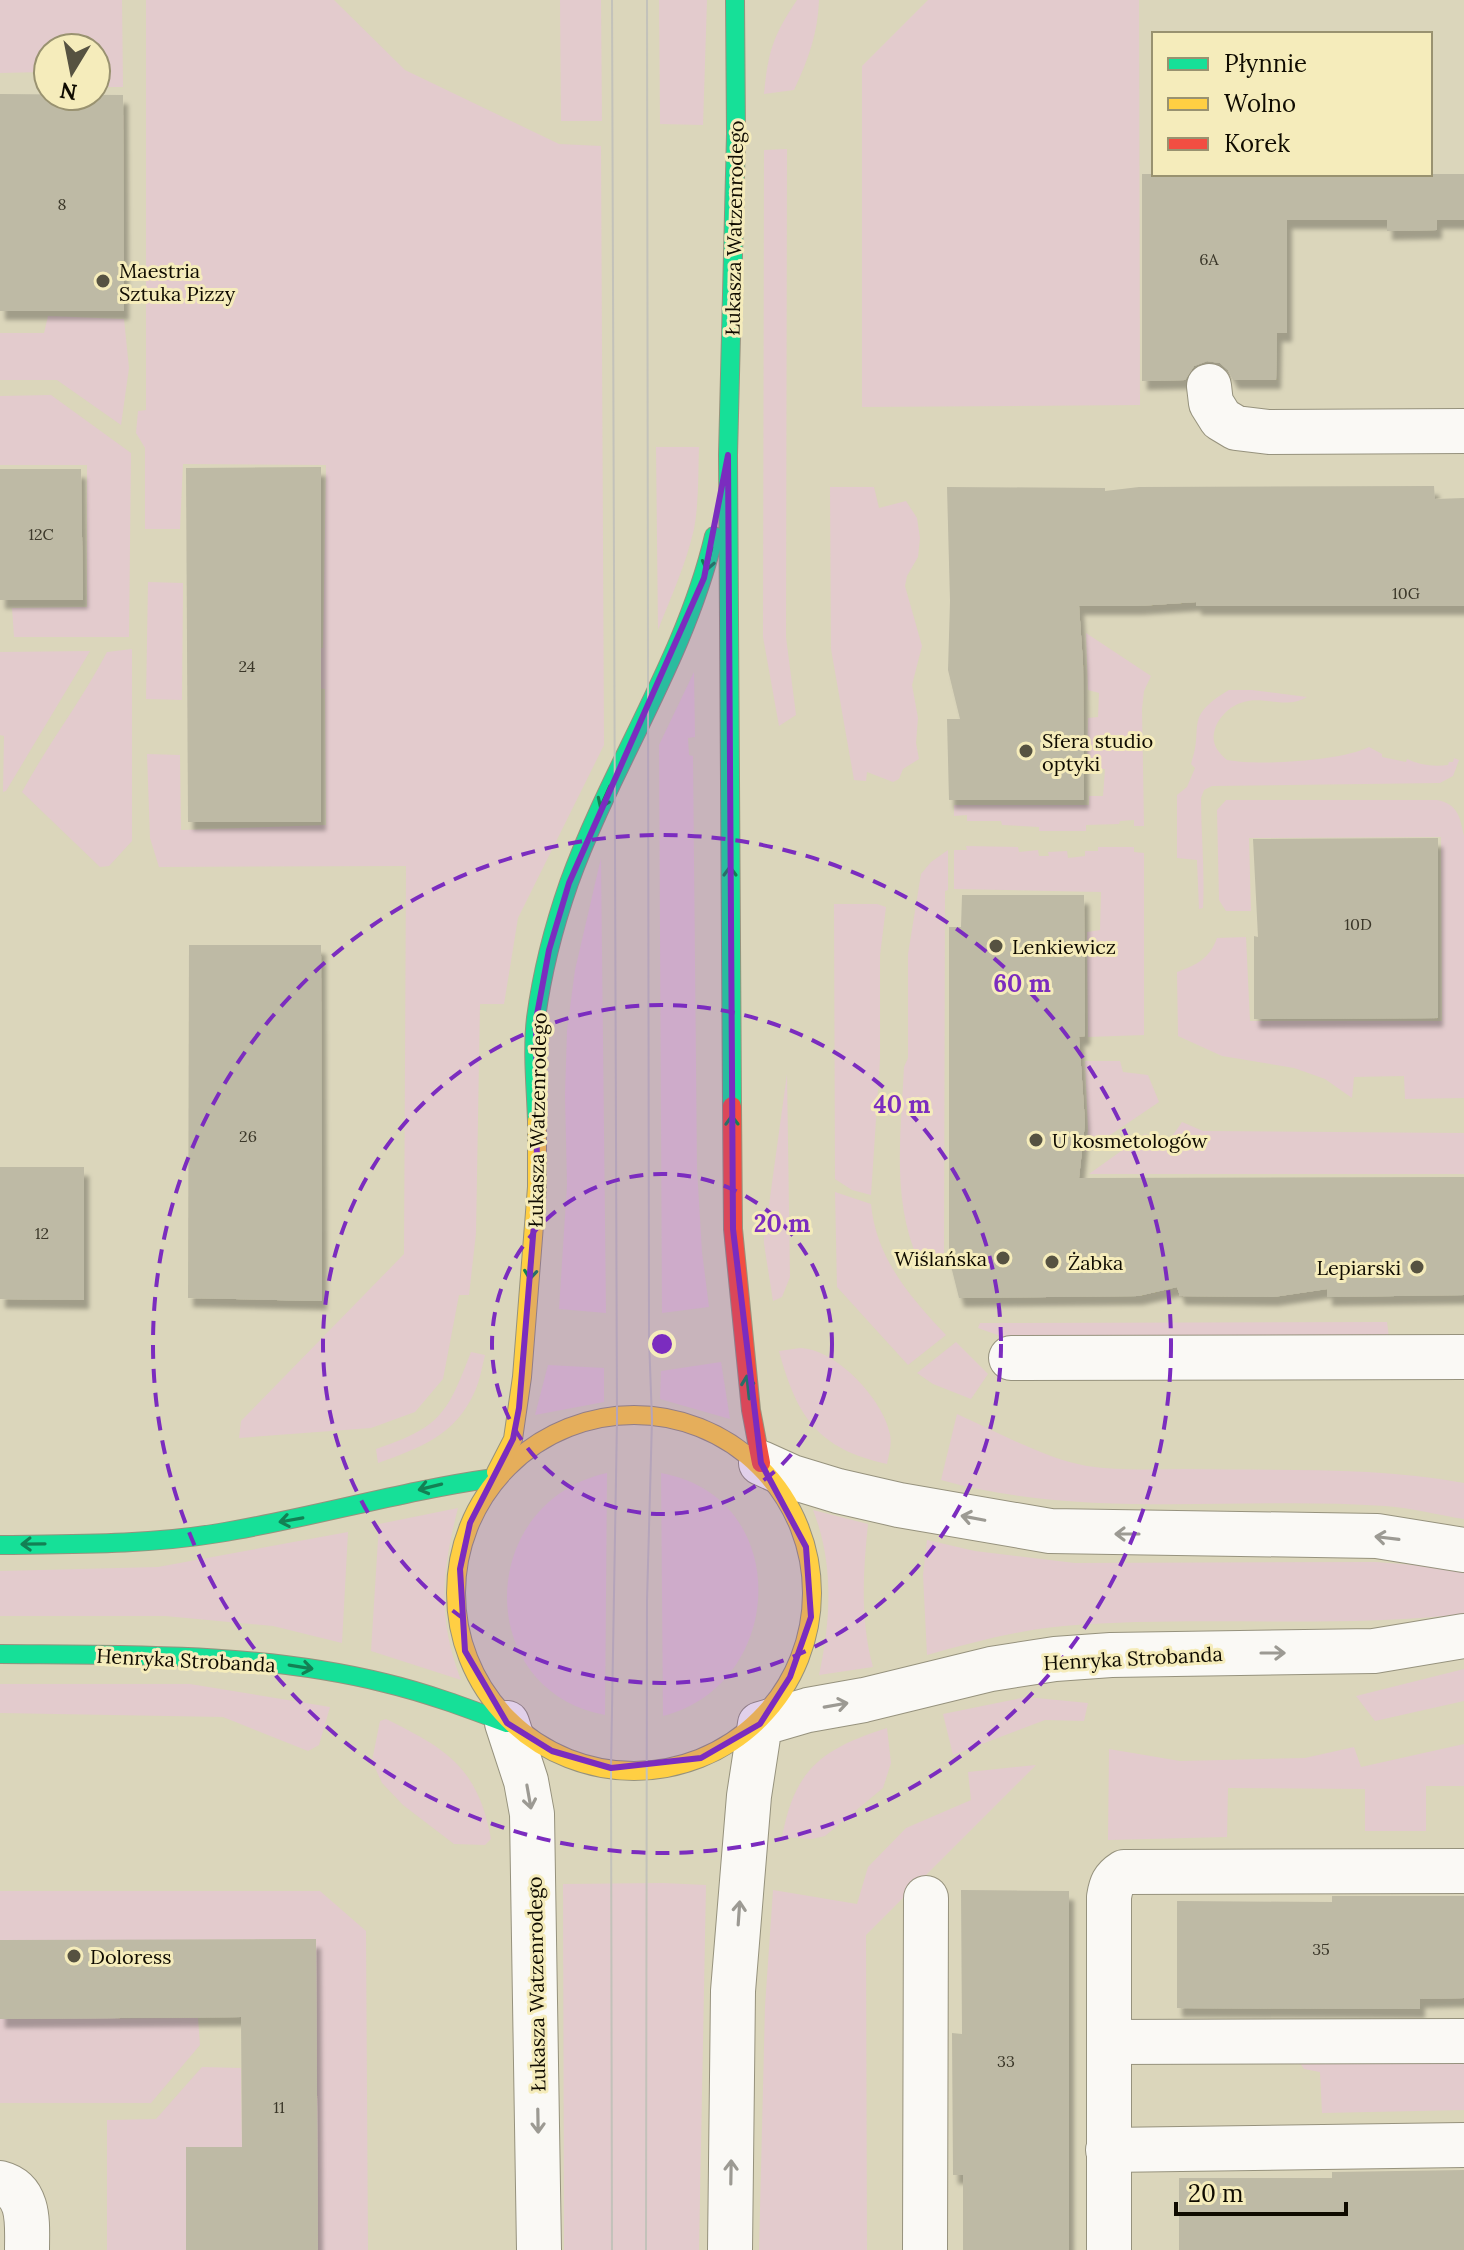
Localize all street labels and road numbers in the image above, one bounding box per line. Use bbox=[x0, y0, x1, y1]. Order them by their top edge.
street label: Łukasza Watzenrodego bbox=[720, 120, 748, 336]
street label: Łukasza Watzenrodego bbox=[523, 1012, 551, 1228]
street label: Henryka Strobanda bbox=[1043, 1641, 1223, 1675]
street label: Henryka Strobanda bbox=[96, 1643, 276, 1677]
street label: Łukasza Watzenrodego bbox=[522, 1876, 550, 2092]

